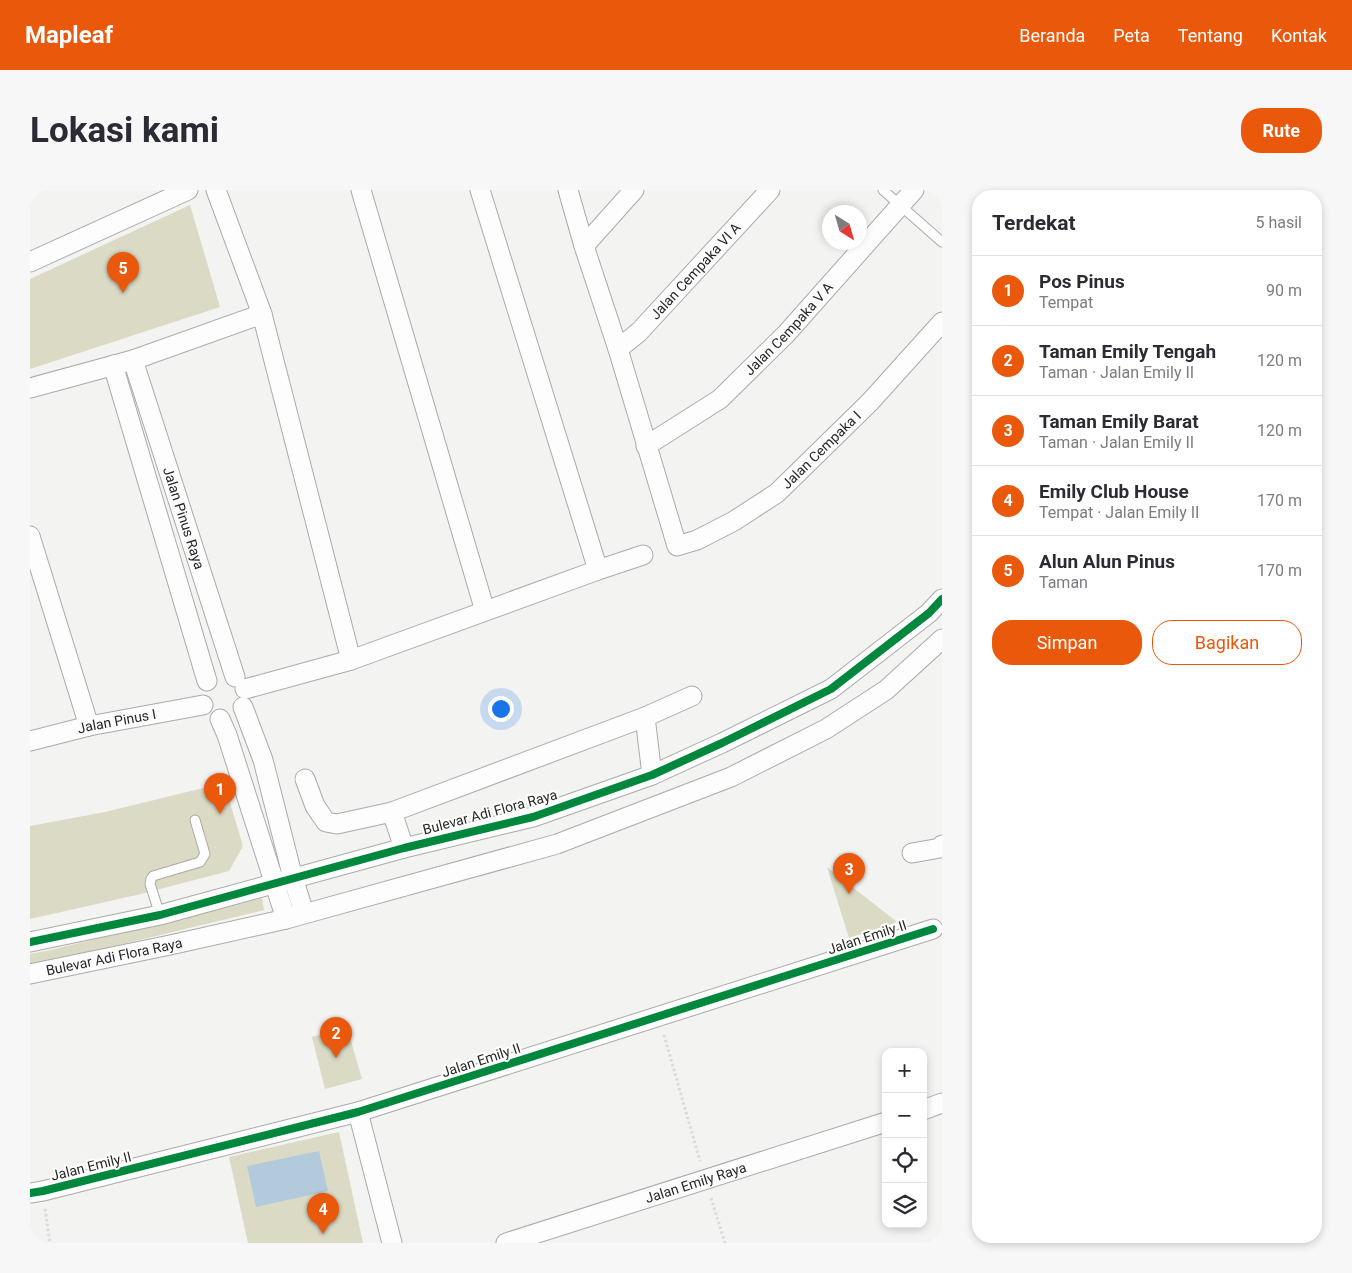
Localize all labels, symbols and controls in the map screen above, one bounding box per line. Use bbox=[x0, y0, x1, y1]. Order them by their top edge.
text: Mapleaf bbox=[25, 21, 113, 49]
text: Beranda bbox=[1019, 25, 1085, 46]
text: Peta bbox=[1113, 25, 1150, 46]
text: Tentang bbox=[1178, 25, 1243, 46]
text: Kontak bbox=[1271, 25, 1327, 46]
button: Rute bbox=[1241, 108, 1322, 153]
text: Lokasi kami bbox=[30, 110, 219, 151]
north arrow bbox=[822, 205, 867, 250]
text: Terdekat bbox=[992, 211, 1076, 235]
text: 5 hasil bbox=[1255, 213, 1302, 232]
street label: Jalan Cempaka VI A bbox=[647, 219, 744, 323]
pin: 5 bbox=[107, 252, 139, 293]
text: Pos Pinus bbox=[1039, 270, 1125, 293]
street label: Jalan Cempaka V A bbox=[741, 279, 836, 378]
text: 1 bbox=[1003, 281, 1013, 300]
text: 90 m bbox=[1266, 281, 1302, 300]
text: Tempat bbox=[1039, 293, 1093, 312]
text: Taman Emily Tengah bbox=[1039, 340, 1216, 363]
text: 2 bbox=[1003, 351, 1013, 370]
text: 120 m bbox=[1257, 351, 1302, 370]
text: Taman · Jalan Emily II bbox=[1039, 363, 1194, 382]
street label: Jalan Cempaka I bbox=[778, 408, 864, 492]
text: Taman Emily Barat bbox=[1039, 410, 1199, 433]
text: 3 bbox=[1003, 421, 1013, 440]
text: 120 m bbox=[1257, 421, 1302, 440]
text: Taman · Jalan Emily II bbox=[1039, 433, 1194, 452]
street label: Jalan Pinus Raya bbox=[160, 465, 208, 571]
text: Emily Club House bbox=[1039, 480, 1189, 503]
text: 4 bbox=[1003, 491, 1013, 510]
text: 170 m bbox=[1257, 491, 1302, 510]
text: Tempat · Jalan Emily II bbox=[1039, 503, 1199, 522]
text: Alun Alun Pinus bbox=[1039, 550, 1175, 573]
text: 5 bbox=[1003, 561, 1013, 580]
text: 170 m bbox=[1257, 561, 1302, 580]
text: Taman bbox=[1039, 573, 1088, 592]
button: Simpan bbox=[992, 620, 1142, 665]
button: Bagikan bbox=[1152, 620, 1302, 665]
your location bbox=[488, 696, 514, 722]
street label: Jalan Pinus I bbox=[76, 706, 157, 737]
pin: 1 bbox=[204, 773, 236, 814]
street label: Bulevar Adi Flora Raya bbox=[421, 786, 559, 838]
pin: 3 bbox=[833, 853, 865, 894]
street label: Jalan Emily II bbox=[825, 917, 909, 957]
street label: Bulevar Adi Flora Raya bbox=[45, 934, 184, 978]
pin: 2 bbox=[320, 1017, 352, 1058]
street label: Jalan Emily II bbox=[439, 1040, 523, 1080]
map controls bbox=[882, 1048, 927, 1228]
button: + bbox=[882, 1048, 927, 1093]
button: − bbox=[882, 1093, 927, 1138]
button: locate bbox=[882, 1138, 927, 1183]
street label: Jalan Emily II bbox=[49, 1148, 133, 1184]
street label: Jalan Emily Raya bbox=[643, 1159, 748, 1206]
button: layers bbox=[882, 1183, 927, 1228]
pin: 4 bbox=[307, 1193, 339, 1234]

